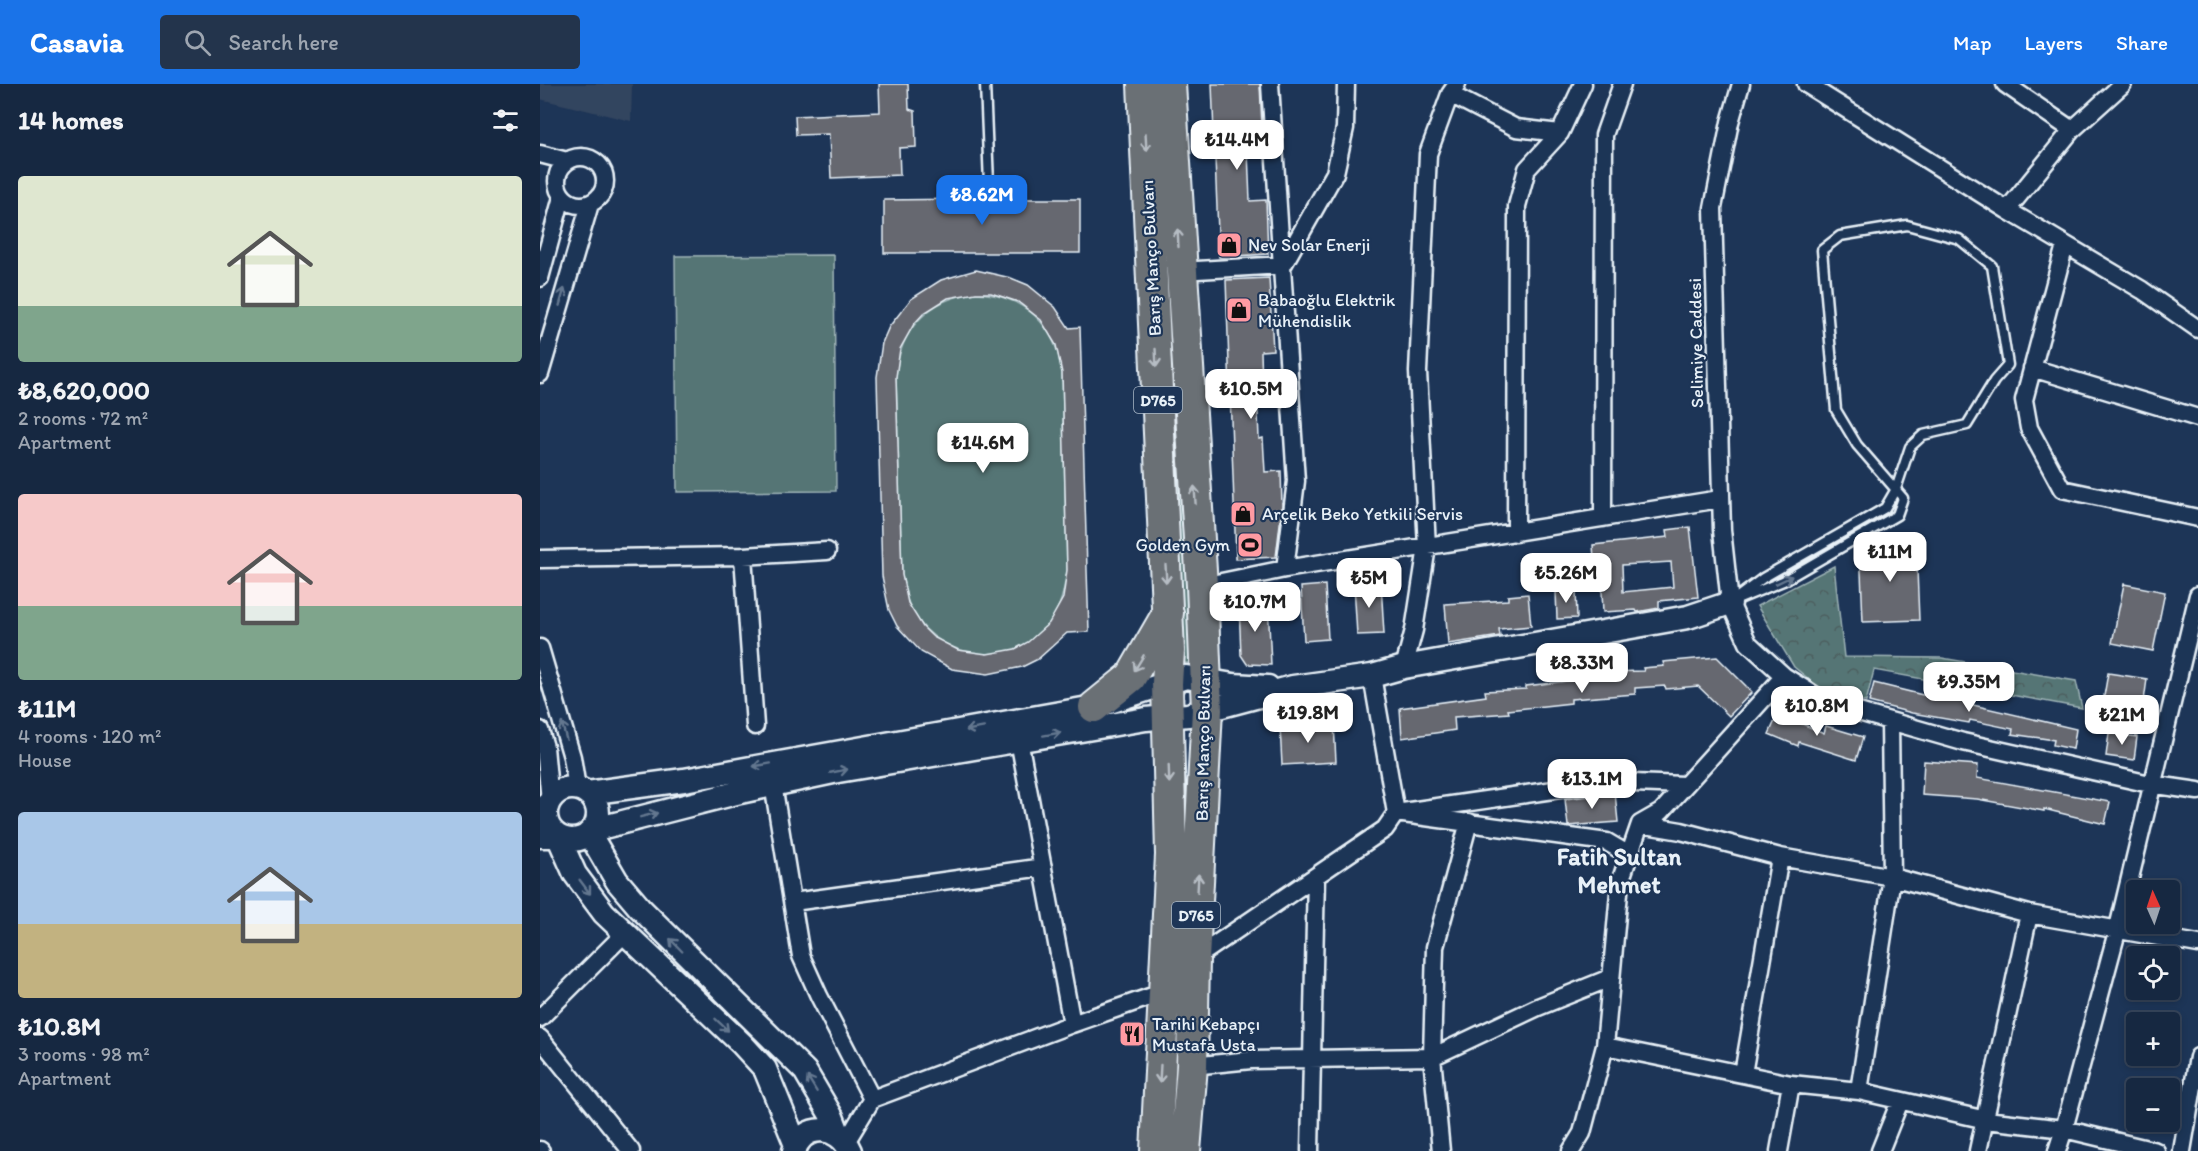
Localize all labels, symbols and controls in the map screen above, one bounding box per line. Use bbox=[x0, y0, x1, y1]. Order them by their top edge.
search box bbox=[160, 15, 580, 69]
text: Casavia bbox=[30, 25, 124, 59]
icon: search bbox=[181, 26, 214, 59]
text: Search here bbox=[229, 29, 339, 56]
text: Map bbox=[1953, 30, 1992, 55]
text: Layers bbox=[2025, 30, 2083, 55]
text: Share bbox=[2116, 30, 2168, 55]
text: 14 homes bbox=[18, 104, 124, 136]
icon: filters bbox=[489, 104, 522, 137]
pin: ₺14.4M bbox=[1188, 120, 1286, 171]
text: ₺14.4M bbox=[1205, 127, 1269, 151]
one-way arrow bbox=[1140, 132, 1151, 152]
pin: ₺8.62M bbox=[933, 175, 1031, 226]
street label: Barış Manço Bulvarı bbox=[1136, 179, 1166, 337]
text: ₺8.62M bbox=[950, 182, 1014, 206]
icon: home bbox=[216, 215, 324, 323]
one-way arrow bbox=[1173, 228, 1184, 248]
shop icon: Nev Solar Enerji bbox=[1214, 230, 1244, 260]
place label: Nev Solar Enerji bbox=[1248, 234, 1370, 256]
street label: Selimiye Caddesi bbox=[1684, 278, 1708, 408]
one-way arrow bbox=[557, 288, 568, 307]
place label: Babaoğlu Elektrik Mühendislik bbox=[1258, 289, 1396, 332]
shop icon: Babaoğlu Elektrik Mühendislik bbox=[1224, 295, 1254, 325]
one-way arrow bbox=[1151, 348, 1162, 368]
pin: ₺10.5M bbox=[1202, 369, 1300, 420]
text: ₺8,620,000 bbox=[18, 374, 150, 406]
text: ₺10.5M bbox=[1219, 376, 1283, 400]
road number: D765 bbox=[1134, 387, 1182, 413]
text: 2 rooms · 72 m² bbox=[18, 406, 148, 430]
pin: ₺14.6M bbox=[934, 423, 1032, 474]
text: Apartment bbox=[18, 430, 111, 454]
text: ₺14.6M bbox=[951, 430, 1015, 454]
one-way arrow bbox=[1190, 486, 1201, 506]
shop icon: Arçelik Beko Yetkili Servis bbox=[1228, 499, 1258, 529]
place label: Arçelik Beko Yetkili Servis bbox=[1262, 503, 1463, 525]
sports icon: Golden Gym bbox=[1235, 530, 1265, 560]
pin: ₺11M bbox=[1854, 532, 1926, 583]
icon: home bbox=[216, 533, 324, 641]
place label: Golden Gym bbox=[1135, 534, 1230, 556]
text: ₺11M bbox=[1867, 539, 1913, 563]
pin: ₺5.26M bbox=[1517, 553, 1615, 604]
pin: ₺5M bbox=[1340, 558, 1398, 609]
text: ₺5.26M bbox=[1535, 560, 1598, 584]
one-way arrow bbox=[1161, 563, 1172, 583]
text: ₺5M bbox=[1351, 565, 1387, 589]
one-way arrow bbox=[1775, 573, 1793, 585]
pin: ₺10.7M bbox=[1206, 582, 1304, 633]
text: ₺10.7M bbox=[1224, 589, 1286, 613]
pin: ₺8.33M bbox=[1533, 643, 1631, 694]
text: ₺8.33M bbox=[1550, 650, 1614, 674]
one-way arrow bbox=[1132, 654, 1144, 671]
pin: ₺9.35M bbox=[1920, 662, 2018, 713]
street label: Barış Manço Bulvarı bbox=[1191, 665, 1215, 821]
text: ₺9.35M bbox=[1937, 669, 2001, 693]
pin: ₺10.8M bbox=[1768, 686, 1866, 737]
text: ₺11M bbox=[18, 692, 77, 724]
pin: ₺19.8M bbox=[1259, 693, 1357, 744]
text: ₺10.8M bbox=[1785, 693, 1849, 717]
pin: ₺21M bbox=[2086, 695, 2158, 746]
text: ₺19.8M bbox=[1277, 700, 1339, 724]
text: ₺21M bbox=[2099, 702, 2145, 726]
one-way arrow bbox=[558, 722, 569, 741]
one-way arrow bbox=[965, 723, 985, 734]
text: 4 rooms · 120 m² bbox=[18, 724, 161, 748]
one-way arrow bbox=[1041, 728, 1061, 739]
text: House bbox=[18, 748, 72, 772]
pin: ₺13.1M bbox=[1543, 759, 1641, 810]
one-way arrow bbox=[752, 760, 772, 771]
one-way arrow bbox=[1163, 763, 1175, 783]
one-way arrow bbox=[829, 765, 848, 776]
text: ₺13.1M bbox=[1562, 766, 1622, 790]
one-way arrow bbox=[639, 809, 658, 821]
district label: Fatih Sultan Mehmet bbox=[1557, 842, 1682, 899]
icon: home bbox=[216, 851, 324, 959]
one-way arrow bbox=[1193, 873, 1204, 893]
one-way arrow bbox=[578, 879, 591, 895]
north arrow bbox=[2126, 880, 2180, 934]
map controls bbox=[2126, 880, 2180, 1132]
road number: D765 bbox=[1172, 902, 1220, 928]
one-way arrow bbox=[668, 937, 683, 952]
button: locate bbox=[2126, 946, 2180, 1000]
text: ₺10.8M bbox=[18, 1010, 101, 1042]
button: + bbox=[2126, 1012, 2180, 1066]
place label: Tarihi Kebapçı Mustafa Usta bbox=[1152, 1013, 1260, 1056]
one-way arrow bbox=[714, 1018, 729, 1032]
restaurant icon: Tarihi Kebapçı Mustafa Usta bbox=[1117, 1019, 1147, 1049]
text: 3 rooms · 98 m² bbox=[18, 1042, 150, 1066]
one-way arrow bbox=[1155, 1063, 1166, 1083]
text: Apartment bbox=[18, 1066, 111, 1090]
one-way arrow bbox=[806, 1076, 818, 1093]
button: − bbox=[2126, 1078, 2180, 1132]

